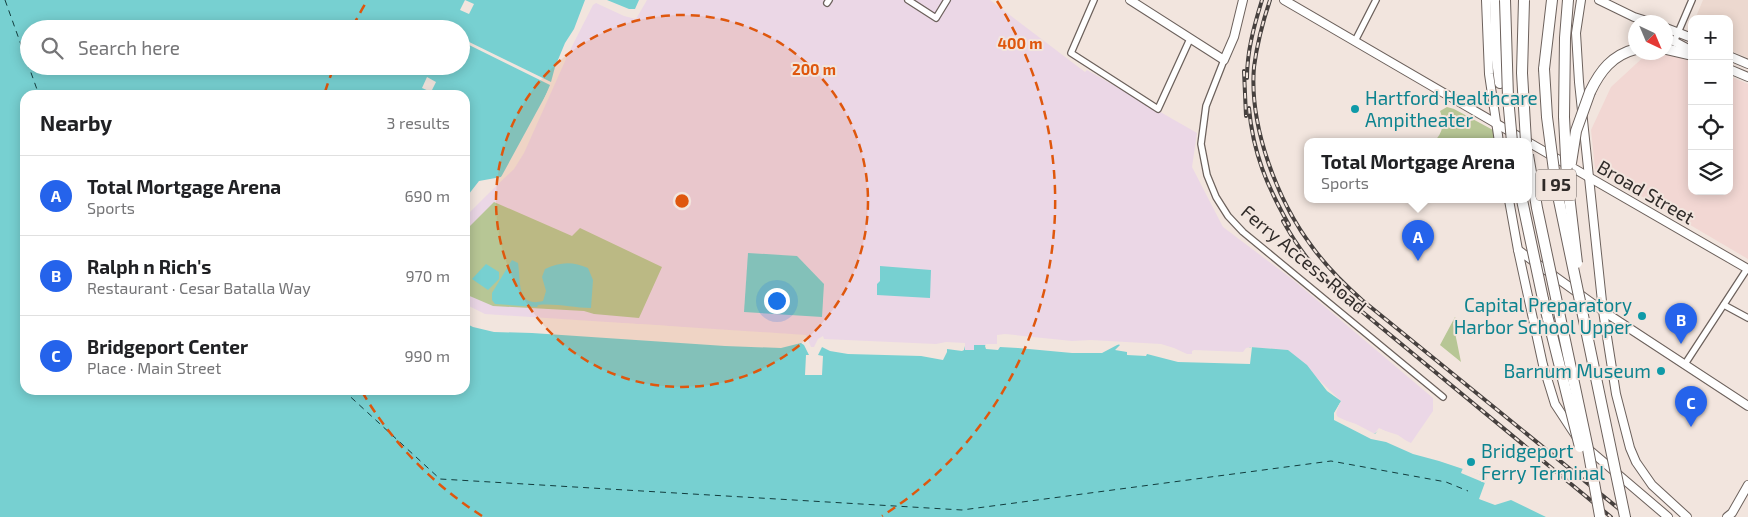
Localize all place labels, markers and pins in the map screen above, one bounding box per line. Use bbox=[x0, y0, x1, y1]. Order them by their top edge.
place label: Hartford Healthcare Ampitheater bbox=[1365, 86, 1538, 131]
marker: Hartford Healthcare Ampitheater bbox=[1349, 103, 1361, 115]
centre of rings bbox=[673, 192, 691, 210]
pin: A bbox=[1402, 220, 1434, 261]
place label: Capital Preparatory Harbor School Upper bbox=[1454, 293, 1632, 338]
pin: B bbox=[1665, 303, 1697, 344]
marker: Capital Preparatory Harbor School Upper bbox=[1636, 310, 1648, 322]
place label: Barnum Museum bbox=[1504, 359, 1651, 382]
marker: Barnum Museum bbox=[1655, 365, 1667, 377]
pin: C bbox=[1675, 386, 1707, 427]
place label: Bridgeport Ferry Terminal bbox=[1481, 439, 1605, 484]
marker: Bridgeport Ferry Terminal bbox=[1465, 456, 1477, 468]

